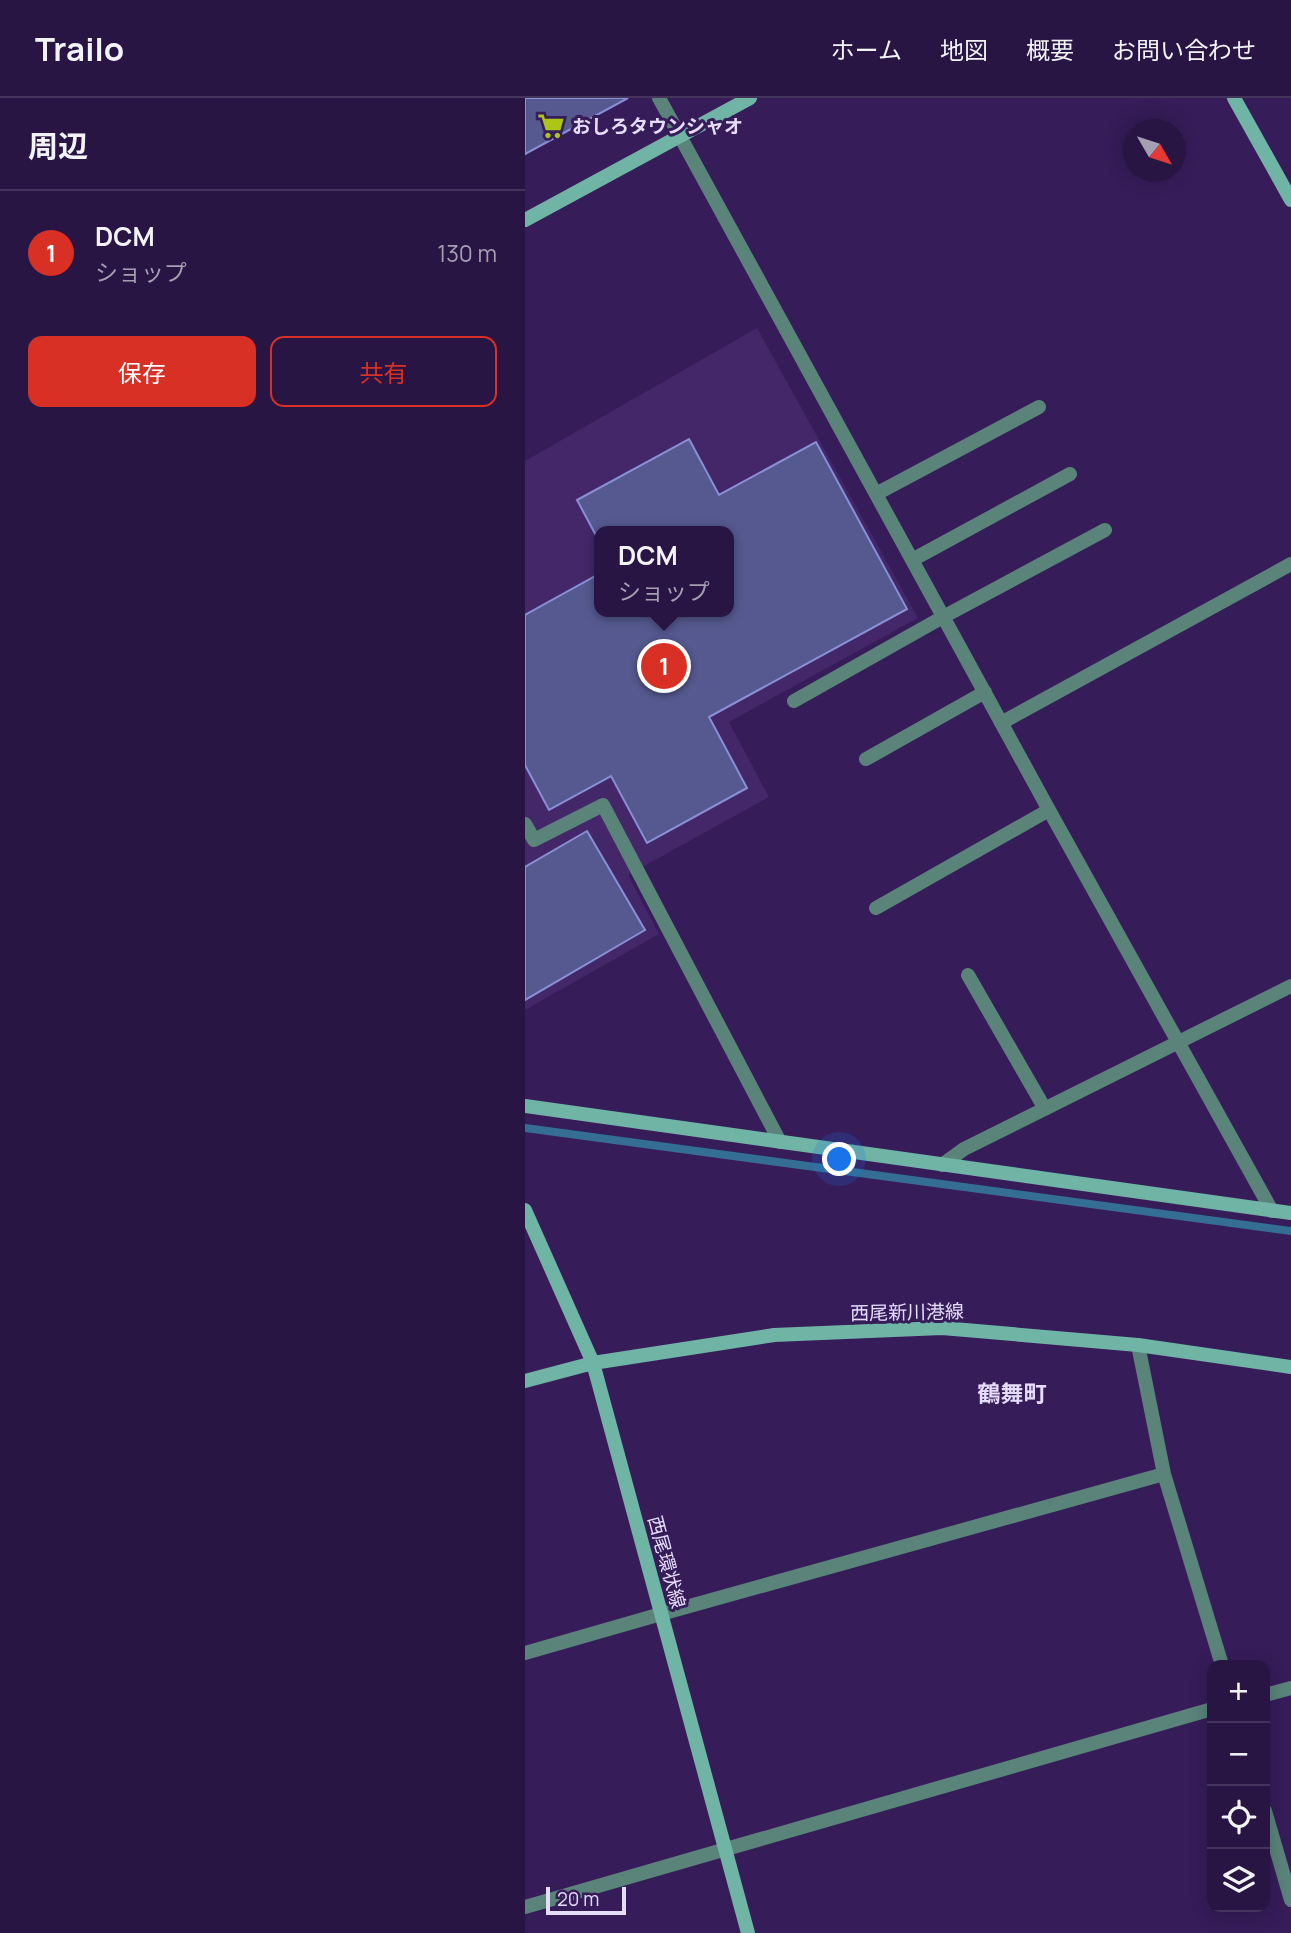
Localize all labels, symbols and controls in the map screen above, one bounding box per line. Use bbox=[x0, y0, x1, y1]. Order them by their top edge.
text: Trailo bbox=[35, 26, 124, 71]
text: ホーム bbox=[831, 33, 902, 66]
text: 地図 bbox=[940, 33, 988, 66]
text: 概要 bbox=[1026, 33, 1074, 66]
text: お問い合わせ bbox=[1112, 33, 1256, 66]
supermarket icon: おしろタウンシャオ bbox=[536, 111, 566, 141]
place label: おしろタウンシャオ bbox=[572, 113, 743, 139]
north arrow bbox=[1123, 119, 1186, 182]
text: 周辺 bbox=[28, 125, 88, 166]
text: DCM bbox=[95, 218, 155, 254]
text: 1 bbox=[46, 237, 56, 269]
text: 130 m bbox=[437, 237, 497, 269]
text: ショップ bbox=[95, 256, 187, 288]
button: 保存 bbox=[28, 336, 256, 407]
button: 共有 bbox=[270, 336, 497, 407]
popup bbox=[594, 526, 734, 617]
text: DCM bbox=[618, 537, 678, 573]
text: ショップ bbox=[618, 575, 710, 607]
pin: 1 bbox=[641, 640, 687, 692]
your location bbox=[822, 1142, 856, 1176]
street label: 西尾新川港線 bbox=[850, 1298, 964, 1326]
district label: 鶴舞町 bbox=[978, 1377, 1047, 1409]
street label: 西尾環状線 bbox=[642, 1513, 692, 1611]
map controls bbox=[1207, 1660, 1270, 1912]
button: + bbox=[1207, 1660, 1270, 1723]
button: − bbox=[1207, 1723, 1270, 1786]
button: locate bbox=[1207, 1786, 1270, 1849]
button: layers bbox=[1207, 1849, 1270, 1912]
scale bar bbox=[546, 1884, 627, 1916]
text: 20 m bbox=[557, 1886, 599, 1912]

